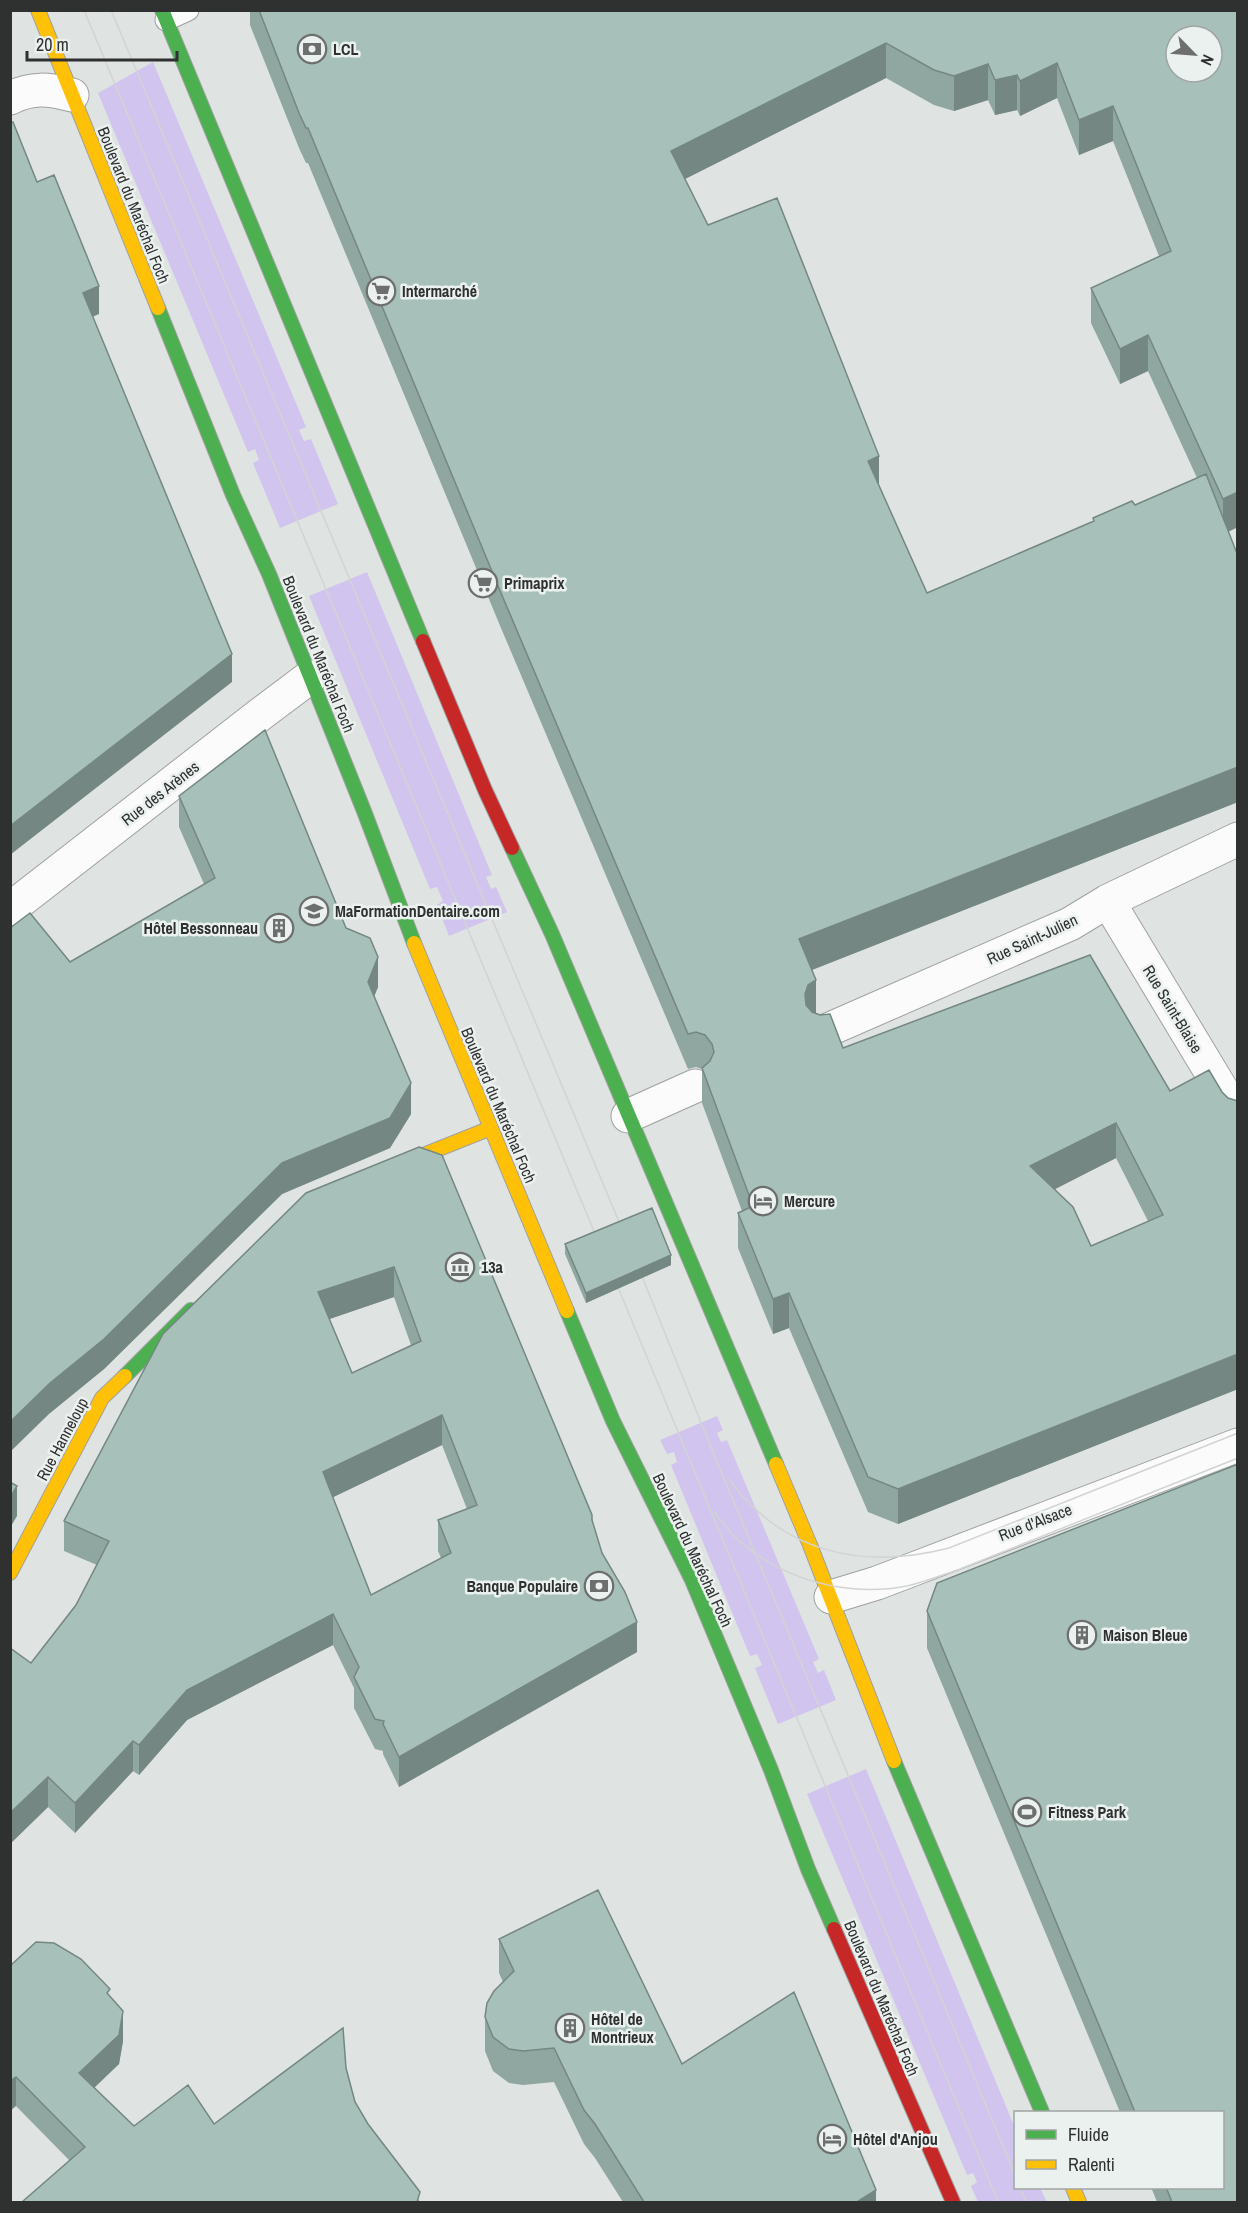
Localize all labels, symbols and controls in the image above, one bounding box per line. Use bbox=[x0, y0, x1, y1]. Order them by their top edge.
scale bar bbox=[27, 24, 177, 62]
north arrow bbox=[1164, 24, 1224, 84]
text: 20 m bbox=[36, 32, 69, 57]
bank icon: LCL bbox=[296, 33, 328, 65]
place label: LCL bbox=[333, 38, 359, 60]
text: N bbox=[1196, 51, 1220, 69]
street label: Boulevard du Maréchal Foch bbox=[93, 123, 175, 287]
supermarket icon: Intermarché bbox=[365, 275, 397, 307]
place label: Intermarché bbox=[402, 280, 477, 302]
supermarket icon: Primaprix bbox=[467, 567, 499, 599]
street label: Boulevard du Maréchal Foch bbox=[278, 572, 360, 736]
place label: Primaprix bbox=[504, 572, 565, 594]
street label: Rue des Arènes bbox=[116, 756, 204, 830]
school or university icon: MaFormationDentaire.com bbox=[298, 895, 330, 927]
place label: MaFormationDentaire.com bbox=[335, 900, 500, 922]
street label: Rue Saint-Julien bbox=[983, 908, 1081, 970]
building icon: Hôtel Bessonneau bbox=[263, 912, 295, 944]
place label: Hôtel Bessonneau bbox=[144, 917, 258, 939]
street label: Rue Saint-Blaise bbox=[1138, 961, 1208, 1057]
street label: Boulevard du Maréchal Foch bbox=[456, 1024, 542, 1186]
hotel icon: Mercure bbox=[747, 1185, 779, 1217]
place label: Mercure bbox=[784, 1190, 835, 1212]
museum icon: 13a bbox=[444, 1251, 476, 1283]
place label: 13a bbox=[481, 1256, 504, 1278]
street label: Rue Hanneloup bbox=[31, 1394, 93, 1484]
street label: Boulevard du Maréchal Foch bbox=[648, 1470, 738, 1630]
street label: Rue d'Alsace bbox=[995, 1498, 1075, 1546]
bank icon: Banque Populaire bbox=[583, 1570, 615, 1602]
place label: Banque Populaire bbox=[466, 1575, 578, 1597]
building icon: Maison Bleue bbox=[1066, 1619, 1098, 1651]
place label: Maison Bleue bbox=[1103, 1624, 1188, 1646]
sports icon: Fitness Park bbox=[1011, 1796, 1043, 1828]
place label: Fitness Park bbox=[1048, 1801, 1127, 1823]
street label: Boulevard du Maréchal Foch bbox=[839, 1917, 925, 2079]
place label: Hôtel de Montrieux bbox=[591, 2008, 654, 2048]
building icon: Hôtel de Montrieux bbox=[554, 2012, 586, 2044]
legend bbox=[1014, 2111, 1224, 2189]
text: Fluide bbox=[1068, 2122, 1109, 2147]
hotel icon: Hôtel d'Anjou bbox=[816, 2123, 848, 2155]
place label: Hôtel d'Anjou bbox=[853, 2128, 938, 2150]
text: Ralenti bbox=[1068, 2152, 1115, 2177]

